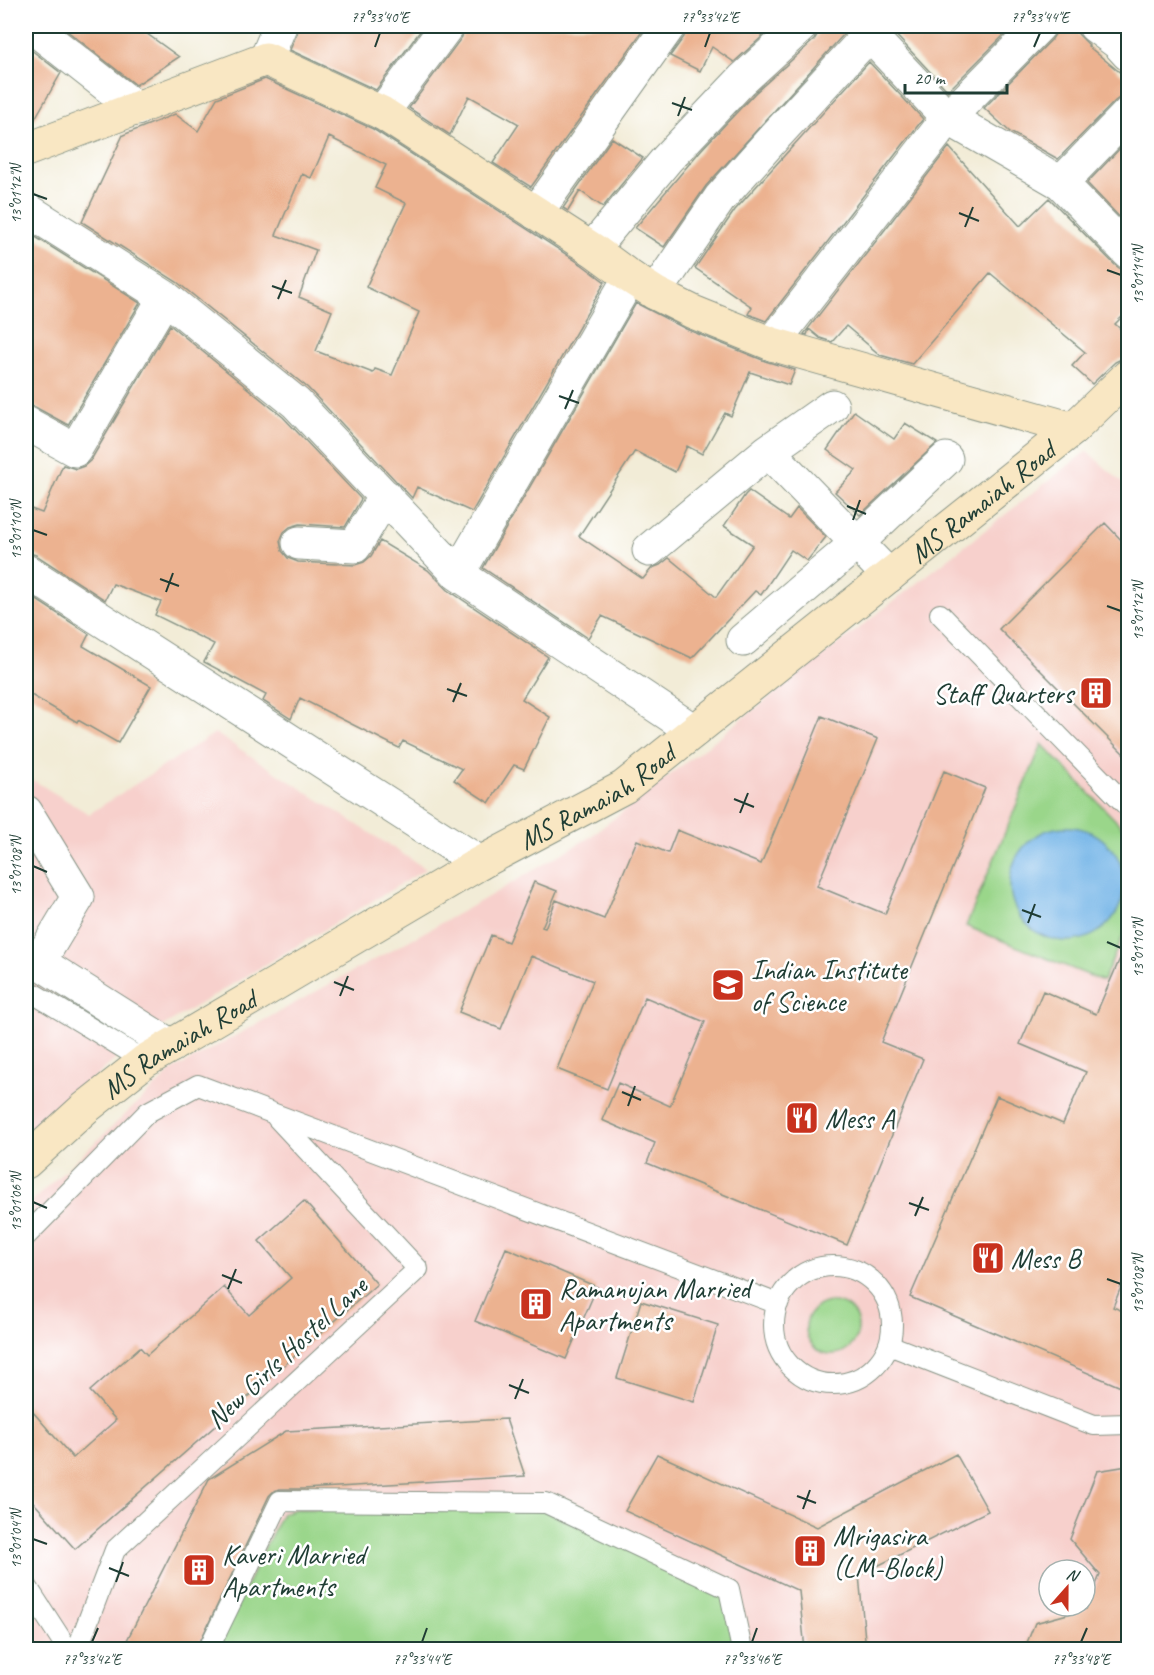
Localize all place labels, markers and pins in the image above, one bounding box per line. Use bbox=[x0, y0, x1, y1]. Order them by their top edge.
building icon: Staff Quarters bbox=[1078, 675, 1114, 711]
place label: Staff Quarters bbox=[933, 676, 1075, 711]
place label: Indian Institute of Science bbox=[751, 952, 909, 1019]
school or university icon: Indian Institute of Science bbox=[710, 967, 746, 1003]
restaurant icon: Mess A bbox=[784, 1100, 820, 1136]
place label: Mess A bbox=[825, 1101, 896, 1136]
restaurant icon: Mess B bbox=[970, 1240, 1006, 1276]
place label: Mess B bbox=[1011, 1241, 1083, 1276]
place label: Ramanujan Married Apartments bbox=[559, 1271, 754, 1338]
building icon: Ramanujan Married Apartments bbox=[518, 1286, 554, 1322]
place label: Mrigasira (LM-Block) bbox=[833, 1518, 944, 1585]
building icon: Mrigasira (LM-Block) bbox=[792, 1533, 828, 1569]
place label: Kaveri Married Apartments bbox=[222, 1537, 369, 1604]
building icon: Kaveri Married Apartments bbox=[181, 1552, 217, 1588]

